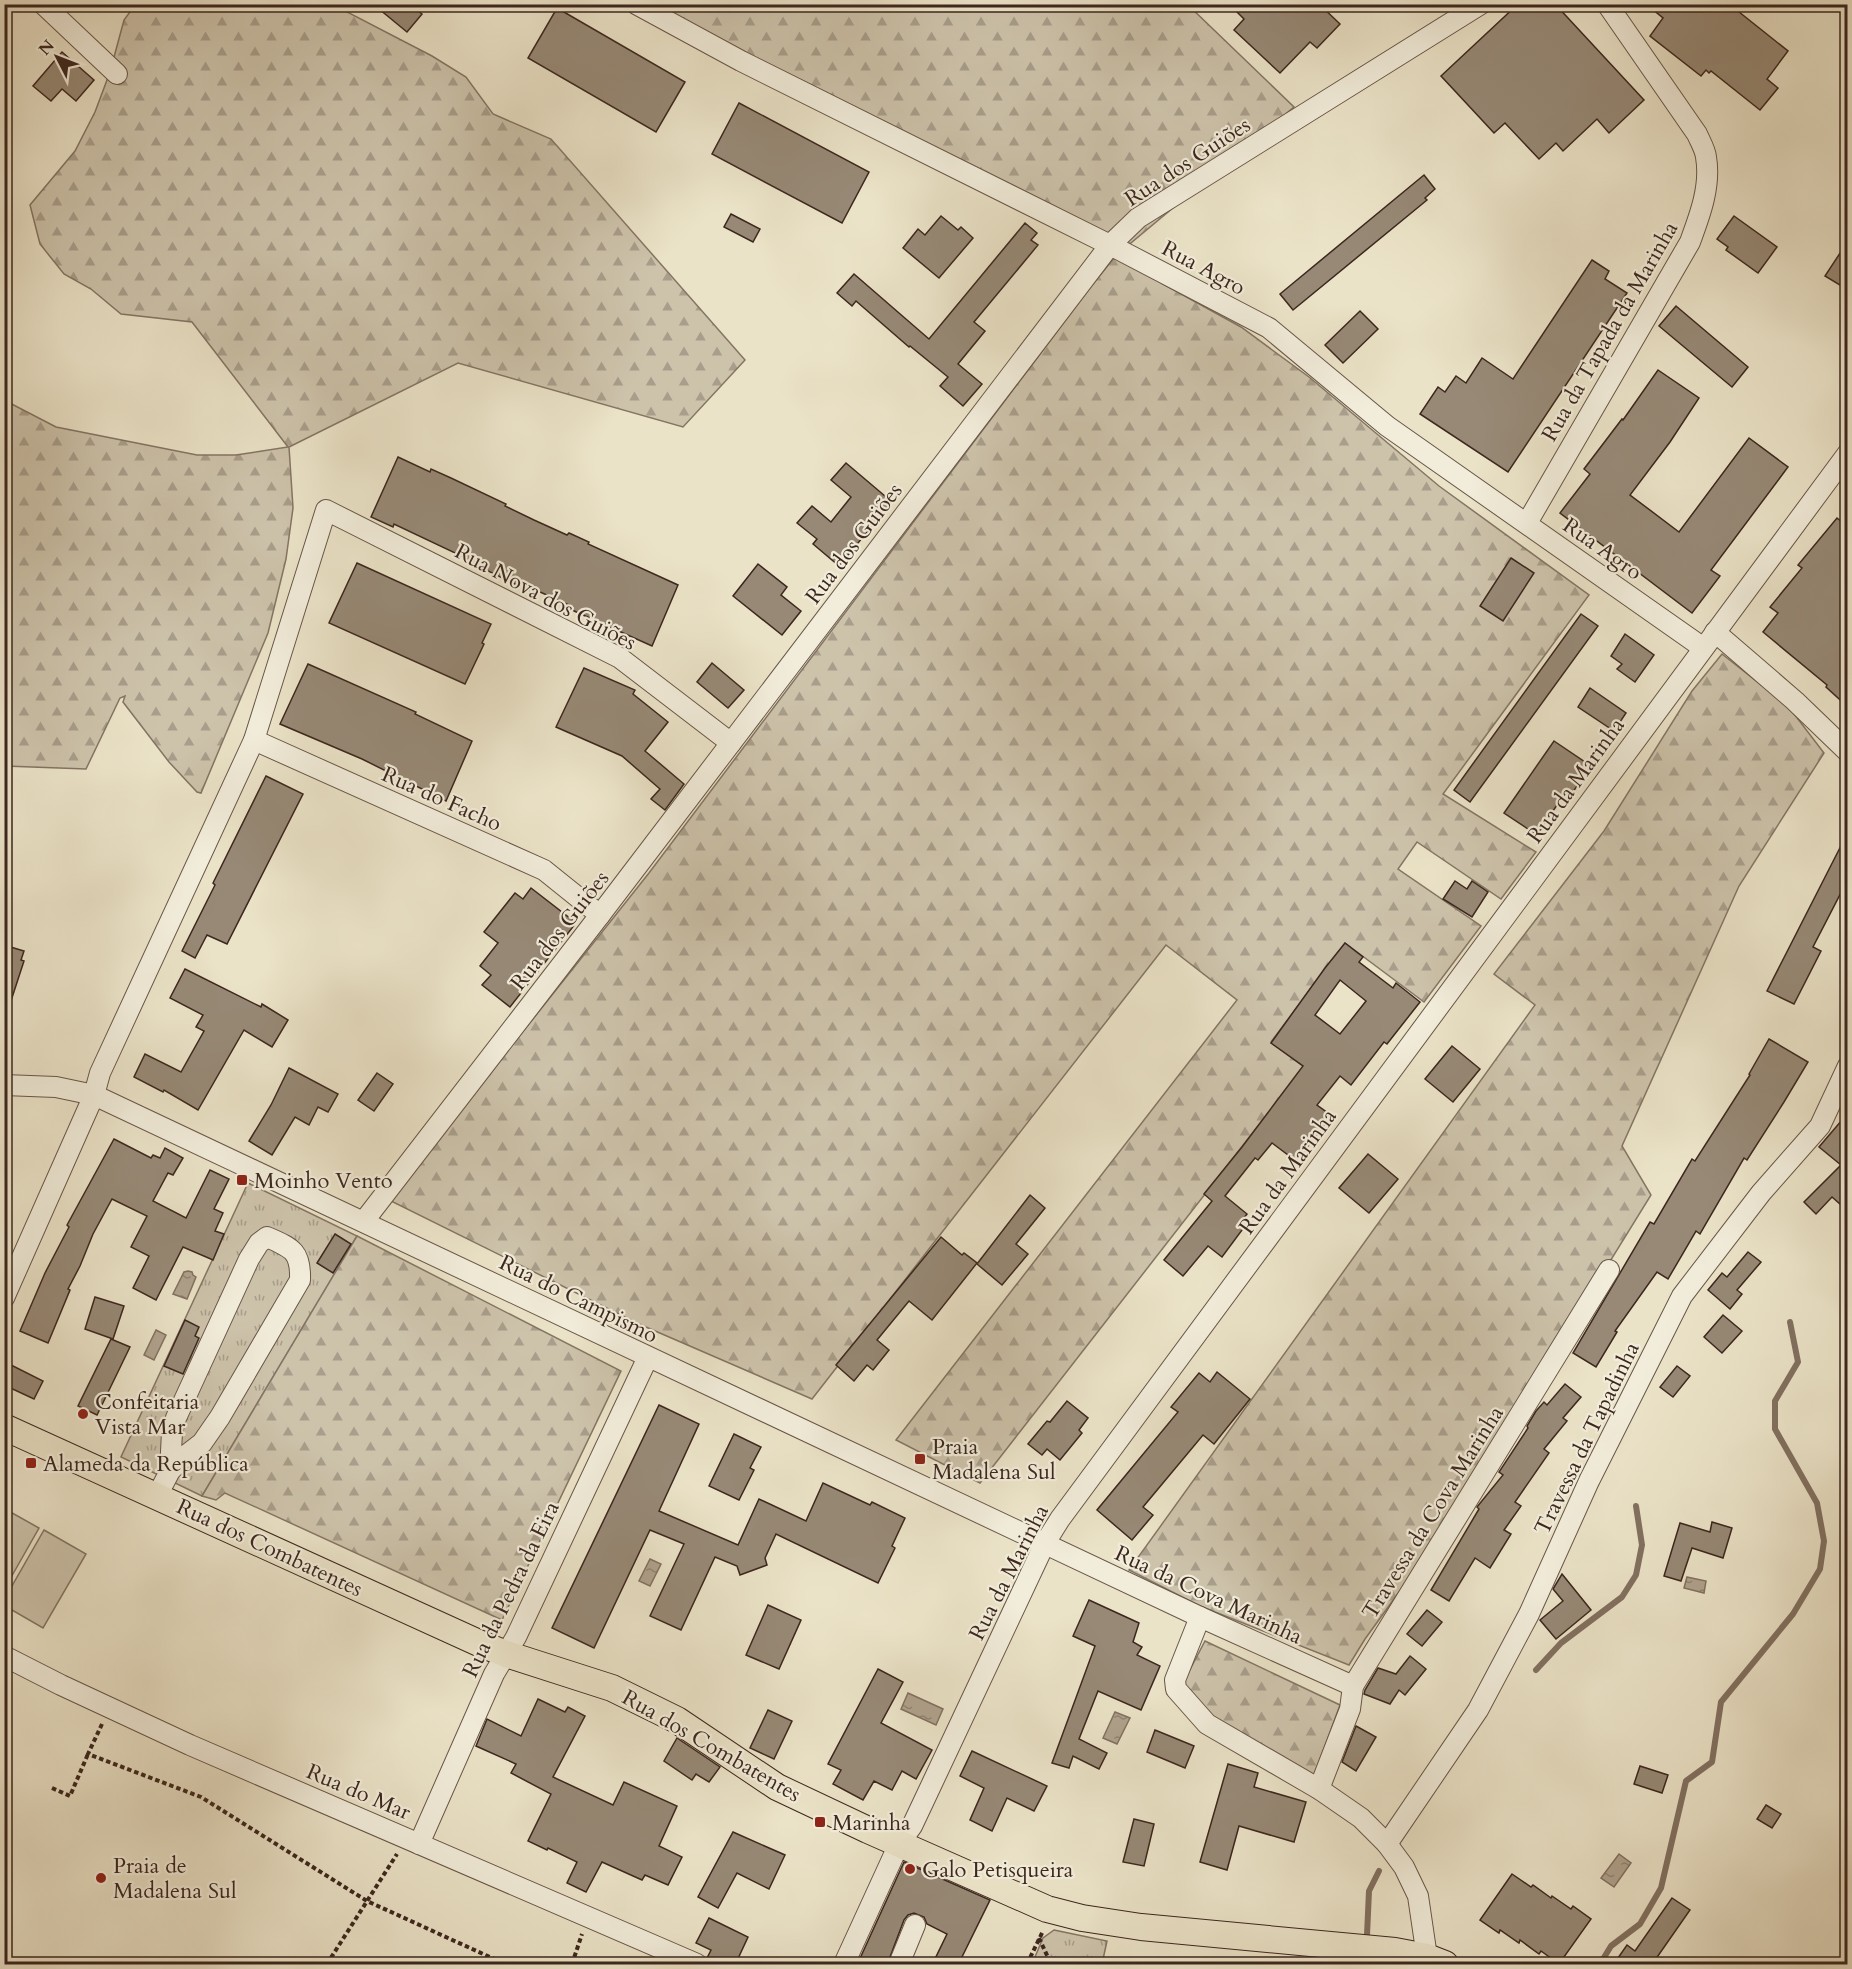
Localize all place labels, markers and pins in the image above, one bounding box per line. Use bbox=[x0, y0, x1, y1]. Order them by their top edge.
place label: Moinho Vento bbox=[254, 1166, 393, 1196]
marker: Moinho Vento bbox=[235, 1173, 249, 1187]
place label: Confeitaria Vista Mar bbox=[95, 1387, 200, 1442]
marker: Confeitaria Vista Mar bbox=[76, 1407, 90, 1421]
place label: Praia Madalena Sul bbox=[932, 1432, 1056, 1487]
place label: Alameda da República bbox=[43, 1449, 249, 1479]
marker: Praia Madalena Sul bbox=[913, 1452, 927, 1466]
marker: Alameda da República bbox=[24, 1456, 38, 1470]
place label: Marinha bbox=[832, 1808, 911, 1838]
marker: Marinha bbox=[813, 1815, 827, 1829]
place label: Praia de Madalena Sul bbox=[113, 1851, 237, 1906]
place label: Galo Petisqueira bbox=[922, 1855, 1074, 1885]
marker: Galo Petisqueira bbox=[903, 1862, 917, 1876]
marker: Praia de Madalena Sul bbox=[94, 1871, 108, 1885]

